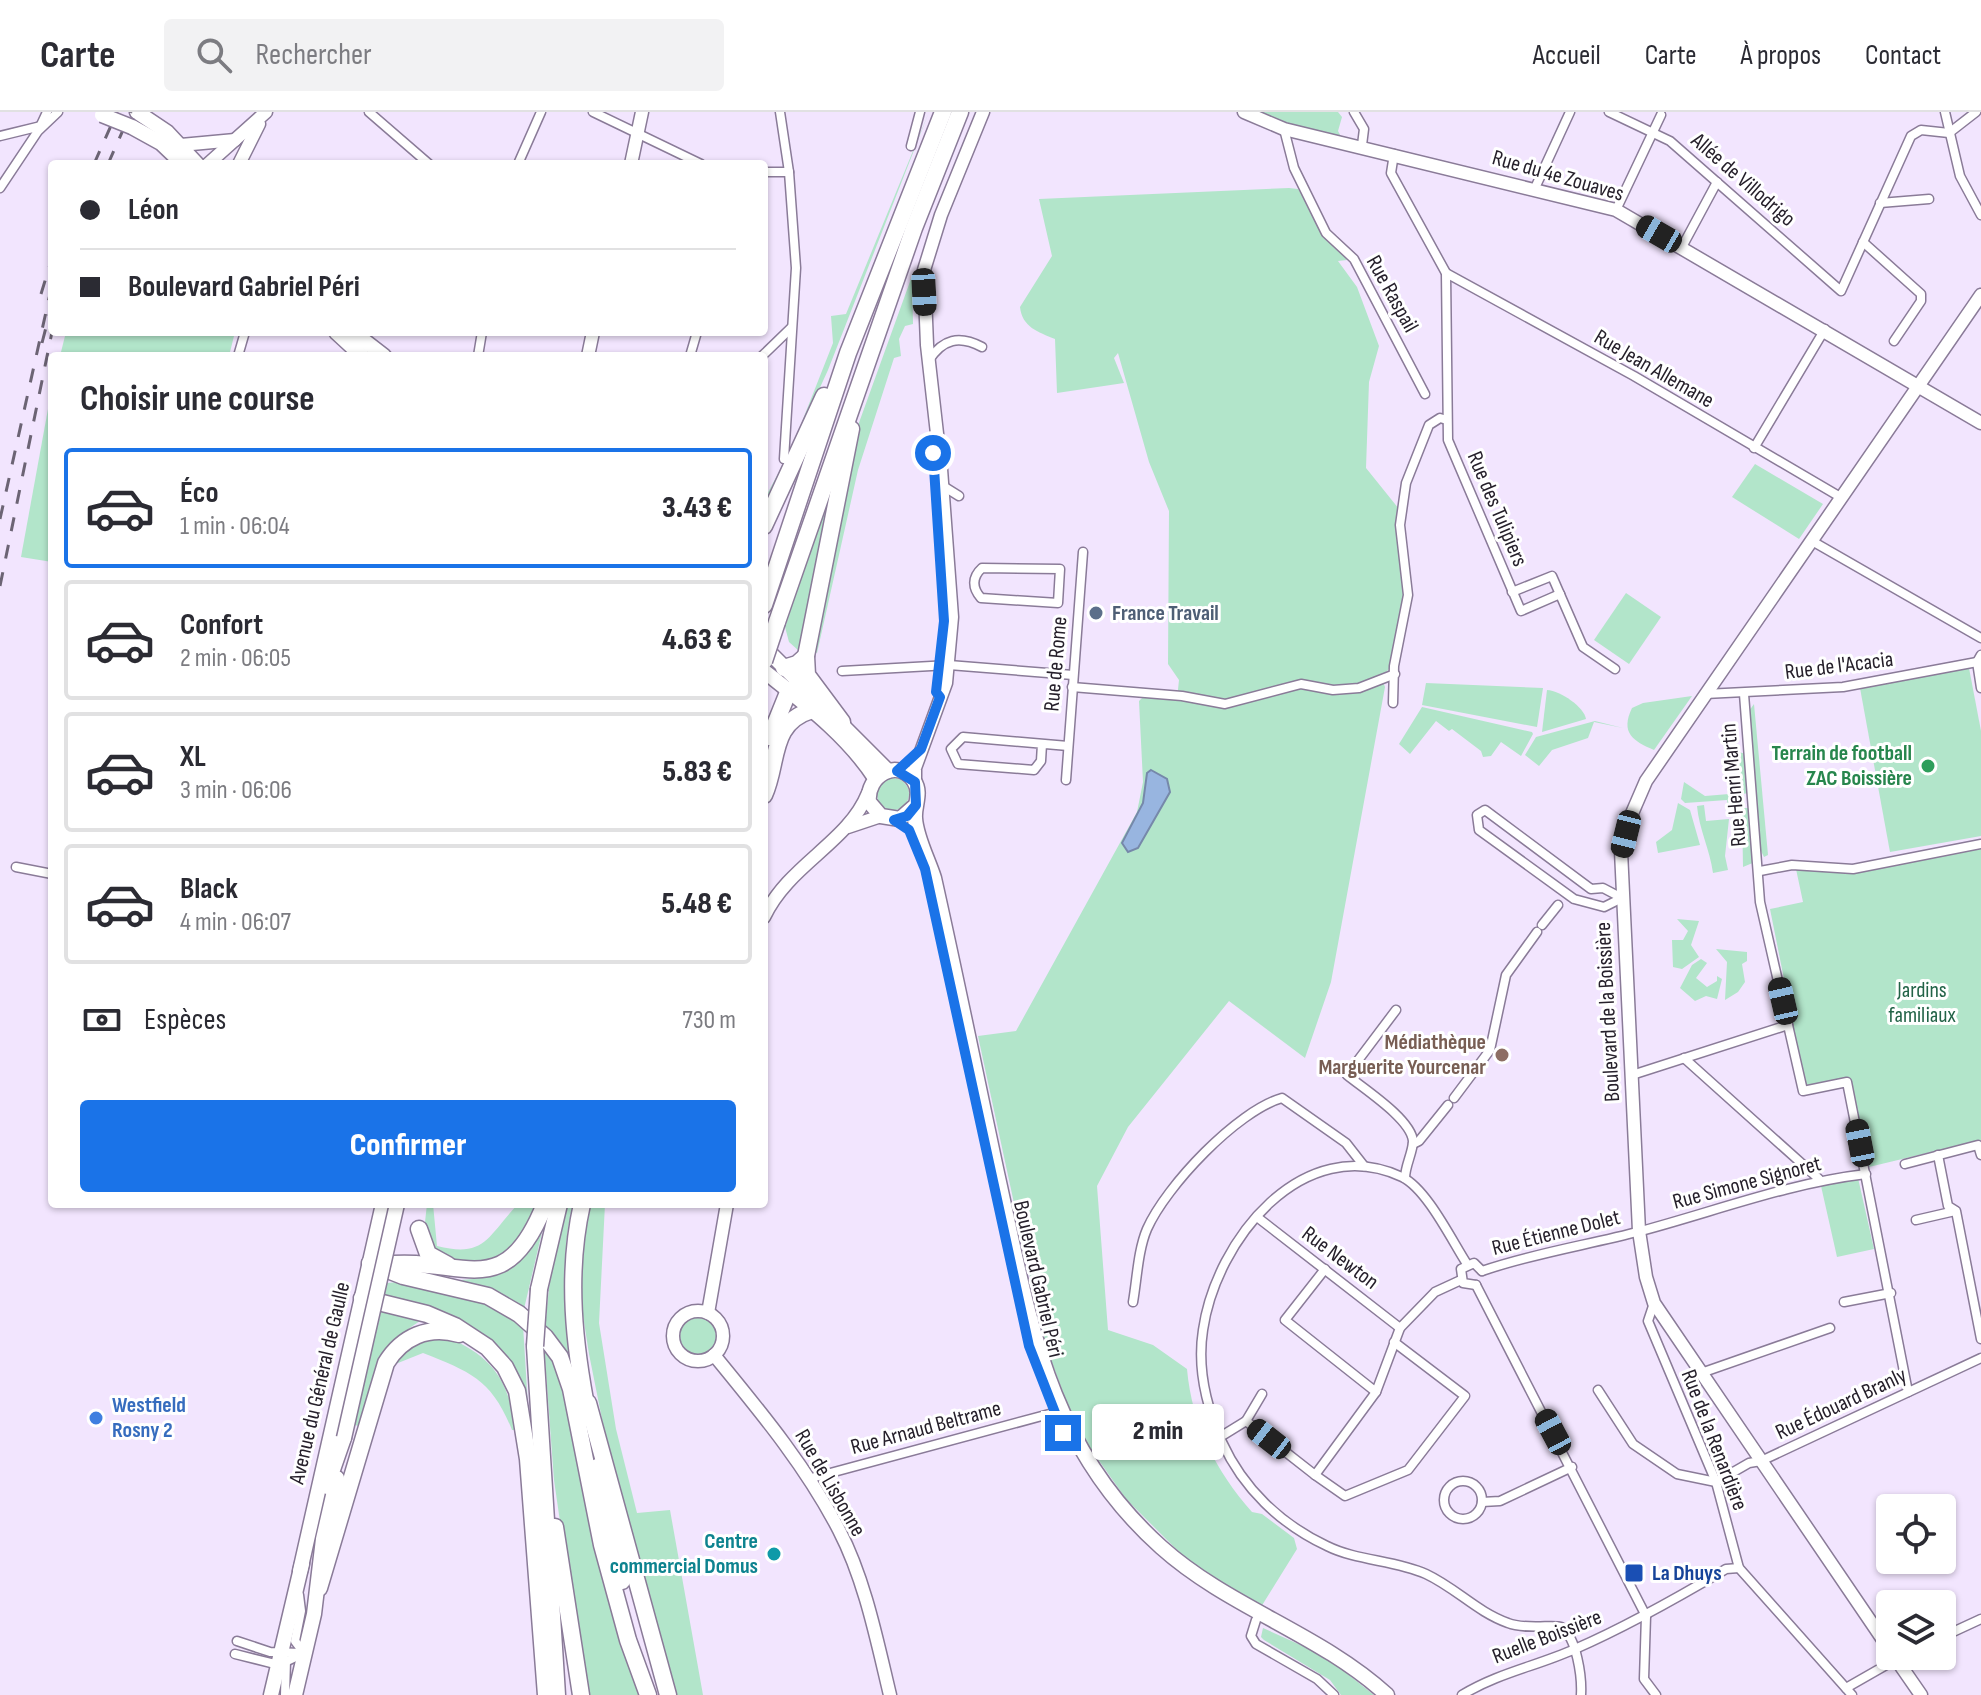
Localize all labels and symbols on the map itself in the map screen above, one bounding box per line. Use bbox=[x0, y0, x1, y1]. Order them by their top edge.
street label: Allée de Villodrigo bbox=[1685, 127, 1801, 233]
street label: Rue du 4e Zouaves bbox=[1489, 144, 1627, 208]
car bbox=[1632, 212, 1686, 256]
street label: Rue Raspail bbox=[1360, 251, 1424, 337]
car bbox=[911, 267, 937, 317]
street label: Rue Jean Allemane bbox=[1589, 324, 1719, 414]
route start bbox=[915, 435, 951, 471]
street label: Rue des Tulipiers bbox=[1461, 447, 1533, 571]
place label: France Travail bbox=[1112, 600, 1219, 627]
marker: France Travail bbox=[1087, 604, 1105, 622]
street label: Rue de Rome bbox=[1038, 615, 1074, 713]
street label: Rue de l'Acacia bbox=[1783, 646, 1895, 686]
street label: Rue Henri Martin bbox=[1715, 722, 1753, 848]
place label: Terrain de football ZAC Boissière bbox=[1772, 740, 1912, 792]
marker: Terrain de football ZAC Boissière bbox=[1919, 757, 1937, 775]
car bbox=[1609, 808, 1643, 860]
street label: Boulevard de la Boissière bbox=[1590, 921, 1626, 1103]
car bbox=[1766, 975, 1800, 1027]
park label: Jardins familiaux bbox=[1888, 977, 1956, 1029]
place label: Médiathèque Marguerite Yourcenar bbox=[1318, 1029, 1486, 1081]
marker: Médiathèque Marguerite Yourcenar bbox=[1493, 1046, 1511, 1064]
car bbox=[1844, 1117, 1876, 1169]
street label: Rue Simone Signoret bbox=[1670, 1150, 1824, 1216]
street label: Boulevard Gabriel Péri bbox=[1007, 1198, 1069, 1360]
street label: Rue Étienne Dolet bbox=[1489, 1204, 1623, 1262]
street label: Rue Newton bbox=[1296, 1220, 1384, 1296]
street label: Avenue du Général de Gaulle bbox=[283, 1279, 356, 1488]
street label: Rue Édouard Branly bbox=[1771, 1362, 1911, 1446]
street label: Rue de la Renardière bbox=[1675, 1366, 1753, 1514]
place label: Westfield Rosny 2 bbox=[112, 1392, 186, 1444]
street label: Rue Arnaud Beltrame bbox=[848, 1395, 1004, 1461]
callout: 2 min bbox=[1091, 1405, 1223, 1461]
car bbox=[1531, 1405, 1575, 1459]
marker: Westfield Rosny 2 bbox=[87, 1409, 105, 1427]
route end bbox=[1045, 1415, 1081, 1451]
car bbox=[1243, 1415, 1295, 1463]
street label: Rue de Lisbonne bbox=[788, 1425, 872, 1541]
place label: Centre commercial Domus bbox=[610, 1528, 758, 1580]
marker: Centre commercial Domus bbox=[765, 1545, 783, 1563]
place label: La Dhuys bbox=[1652, 1560, 1722, 1587]
marker: La Dhuys bbox=[1623, 1562, 1645, 1584]
street label: Ruelle Boissière bbox=[1488, 1604, 1606, 1670]

